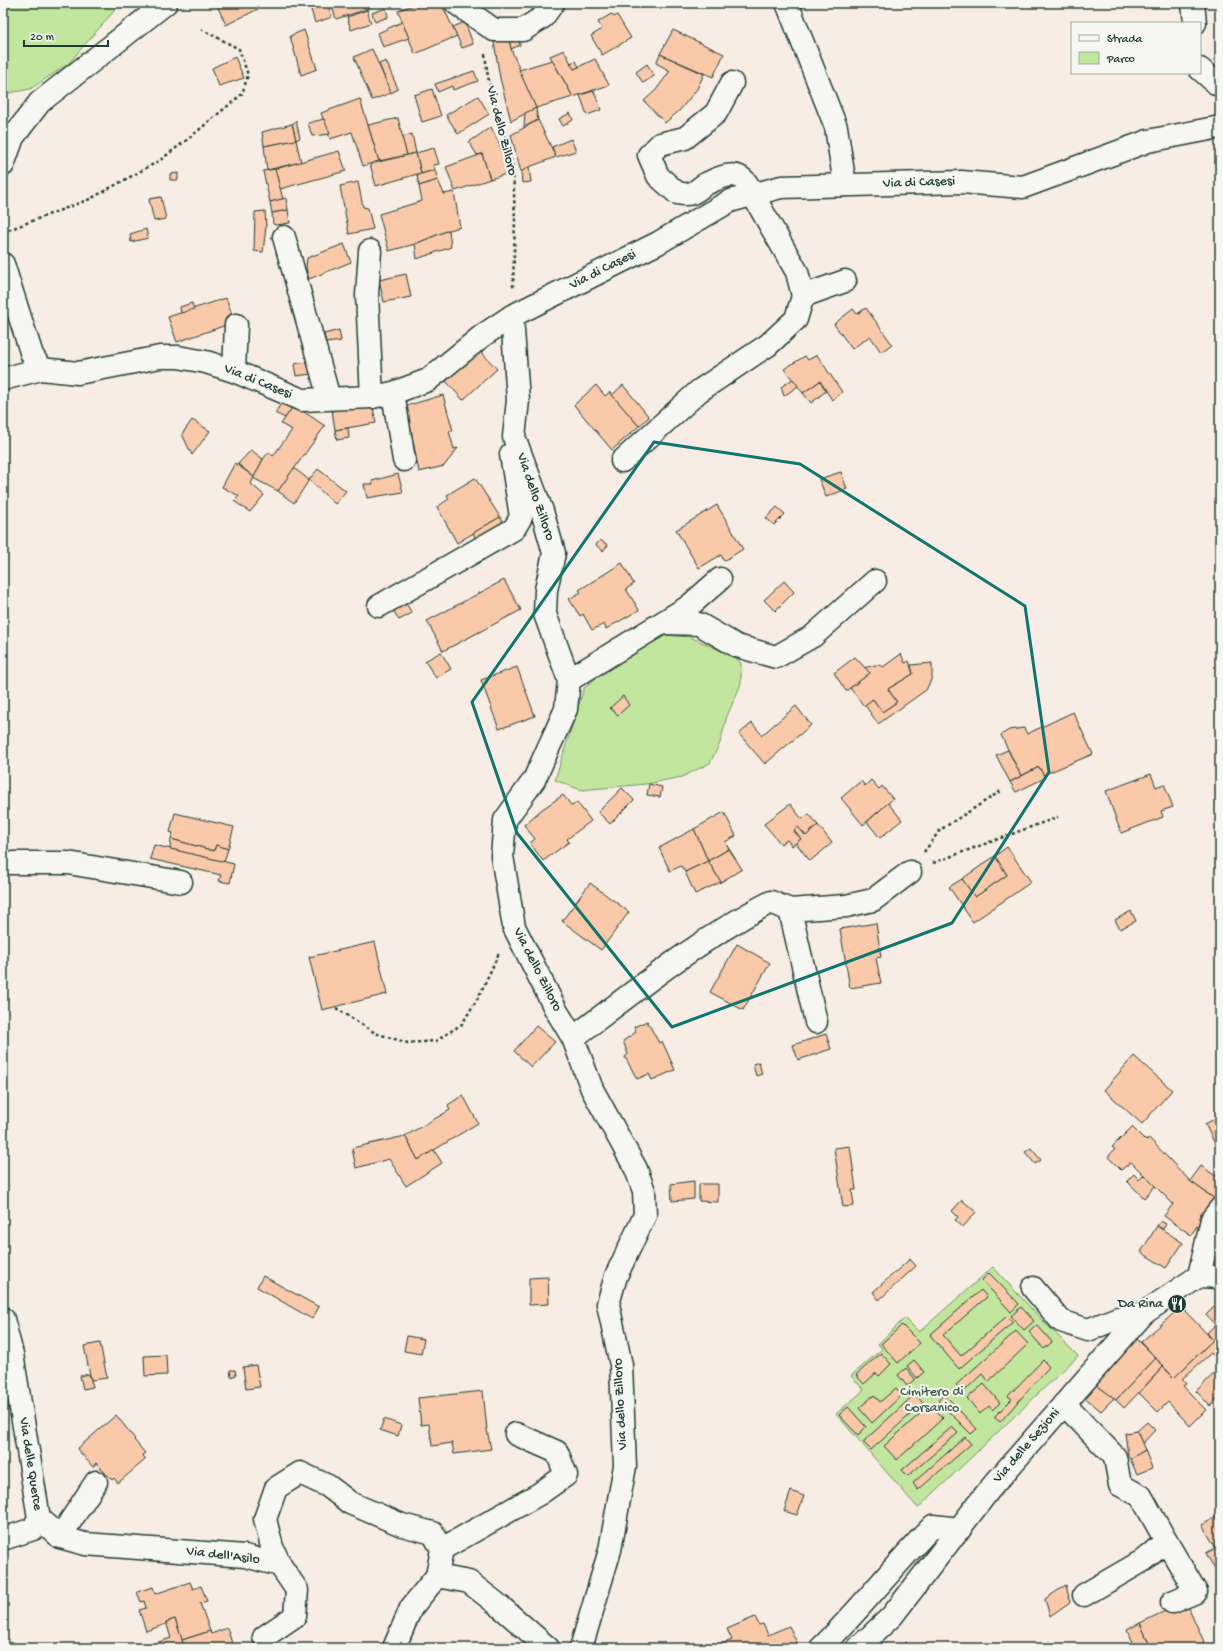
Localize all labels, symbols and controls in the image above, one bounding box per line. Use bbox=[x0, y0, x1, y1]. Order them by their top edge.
scale bar bbox=[24, 22, 108, 48]
legend bbox=[1071, 22, 1201, 74]
text: 20 m bbox=[30, 31, 55, 45]
text: Strada bbox=[1107, 33, 1142, 47]
text: Parco bbox=[1106, 53, 1135, 67]
street label: Via dello Zilloro bbox=[481, 83, 520, 178]
street label: Via di Casesi bbox=[882, 173, 955, 193]
street label: Via di Casesi bbox=[566, 246, 639, 294]
street label: Via di Casesi bbox=[220, 360, 295, 403]
street label: Via dello Zilloro bbox=[512, 450, 558, 543]
street label: Via dello Zilloro bbox=[508, 924, 565, 1015]
restaurant icon: Da Rina bbox=[1166, 1293, 1188, 1315]
place label: Da Rina bbox=[1117, 1296, 1164, 1313]
street label: Via dello Zilloro bbox=[610, 1358, 632, 1451]
park label: Cimitero di Corsanico bbox=[900, 1384, 964, 1417]
street label: Via delle Sezioni bbox=[989, 1405, 1064, 1488]
street label: Via delle Querce bbox=[14, 1415, 46, 1513]
street label: Via dell'Asilo bbox=[184, 1543, 261, 1569]

